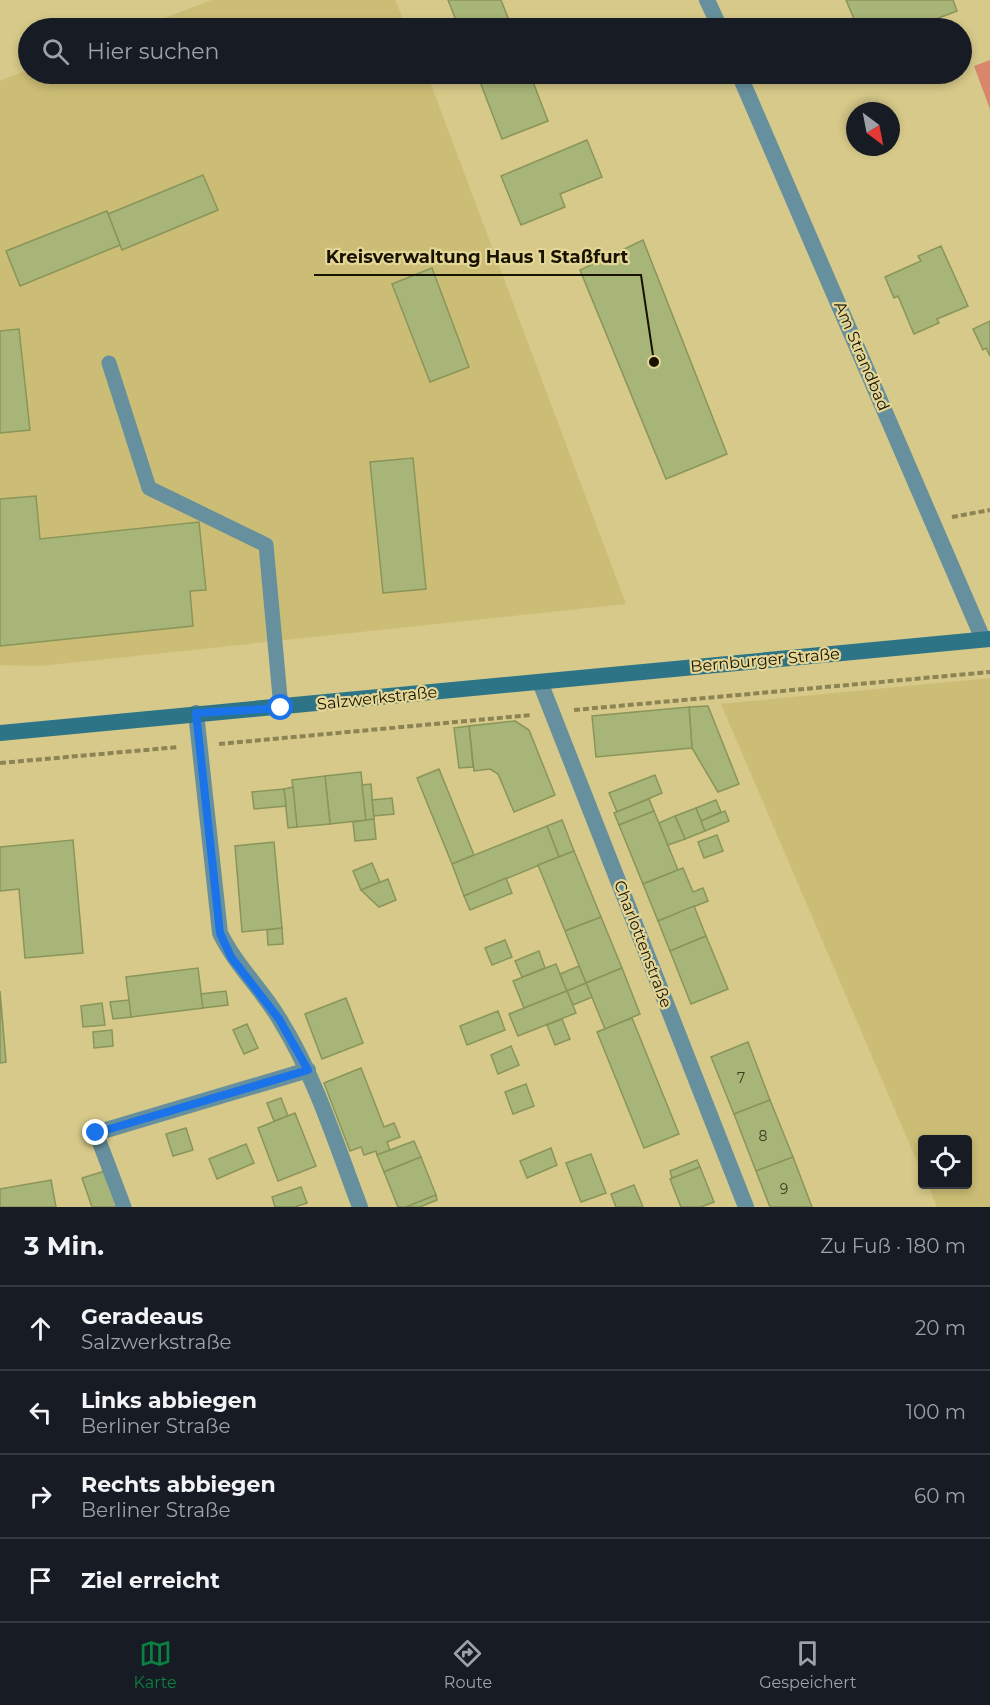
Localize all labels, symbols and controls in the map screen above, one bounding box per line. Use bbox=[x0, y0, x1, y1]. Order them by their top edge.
search box bbox=[18, 18, 972, 84]
icon: search bbox=[39, 35, 72, 68]
text: Hier suchen bbox=[87, 38, 219, 65]
north arrow bbox=[846, 102, 900, 156]
callout: Kreisverwaltung Haus 1 Staßfurt bbox=[314, 239, 641, 275]
text: Kreisverwaltung Haus 1 Staßfurt bbox=[326, 246, 629, 268]
street label: Am Strandbad bbox=[830, 298, 894, 414]
street label: Bernburger Straße bbox=[690, 644, 840, 676]
street label: Salzwerkstraße bbox=[316, 682, 438, 714]
route start bbox=[267, 694, 293, 720]
street label: Charlottenstraße bbox=[610, 878, 676, 1010]
house number: 7 bbox=[737, 1069, 745, 1087]
route end bbox=[82, 1119, 108, 1145]
house number: 8 bbox=[759, 1127, 768, 1145]
map controls bbox=[918, 1135, 972, 1189]
button: locate bbox=[918, 1135, 972, 1189]
house number: 9 bbox=[780, 1180, 788, 1198]
text: 3 Min. bbox=[24, 1230, 104, 1262]
text: Zu Fuß · 180 m bbox=[820, 1234, 966, 1258]
text: Geradeaus bbox=[81, 1303, 203, 1330]
icon: ahead bbox=[24, 1312, 57, 1345]
text: 20 m bbox=[915, 1316, 966, 1340]
text: Salzwerkstraße bbox=[81, 1330, 232, 1354]
text: Links abbiegen bbox=[81, 1387, 257, 1414]
icon: left bbox=[24, 1396, 57, 1429]
text: 100 m bbox=[906, 1400, 966, 1424]
text: Berliner Straße bbox=[81, 1414, 231, 1438]
text: Rechts abbiegen bbox=[81, 1471, 276, 1498]
icon: right bbox=[24, 1480, 57, 1513]
text: 60 m bbox=[914, 1484, 966, 1508]
text: Berliner Straße bbox=[81, 1498, 231, 1522]
icon: arrive bbox=[24, 1564, 57, 1597]
text: Ziel erreicht bbox=[81, 1567, 220, 1594]
tab: Karte bbox=[134, 1637, 177, 1692]
tab: Route bbox=[444, 1637, 492, 1692]
tab: Gespeichert bbox=[759, 1637, 856, 1692]

